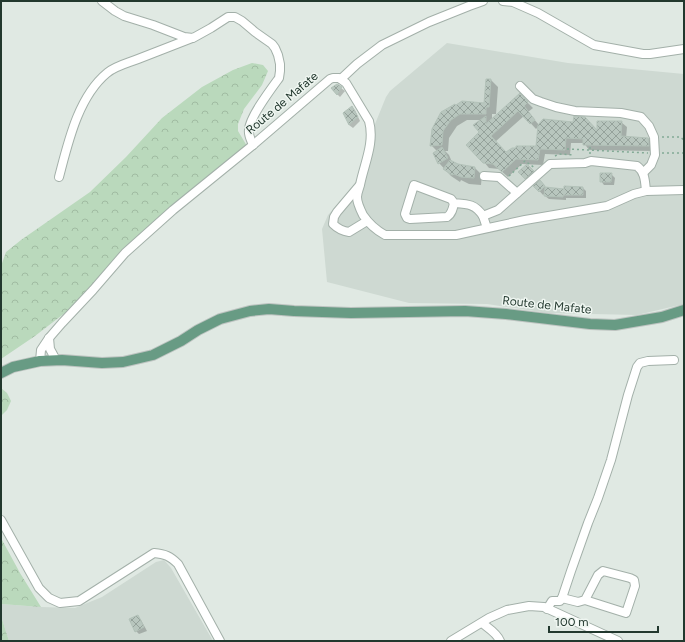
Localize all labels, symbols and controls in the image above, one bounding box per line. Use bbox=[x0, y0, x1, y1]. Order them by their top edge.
street label: Route de Mafate bbox=[243, 69, 321, 137]
street label: Route de Mafate bbox=[502, 293, 593, 317]
scale bar bbox=[549, 608, 658, 634]
text: 100 m bbox=[555, 615, 589, 629]

